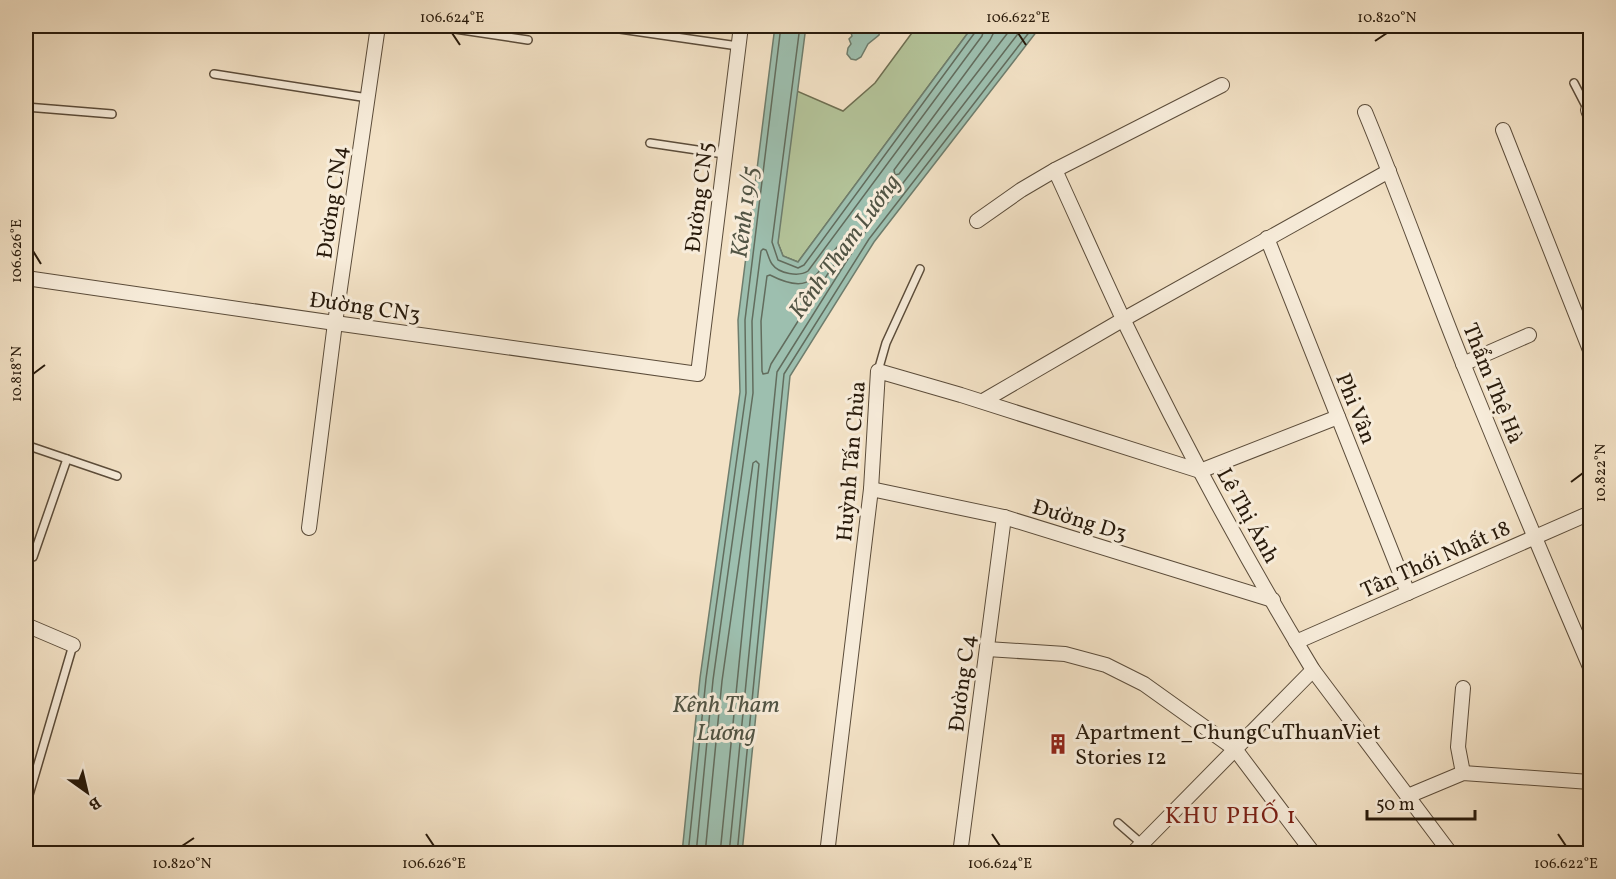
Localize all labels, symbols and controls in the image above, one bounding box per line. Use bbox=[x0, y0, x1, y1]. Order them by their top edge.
text: 106.624°E bbox=[420, 8, 484, 29]
text: 106.622°E bbox=[986, 8, 1050, 29]
text: 10.820°N bbox=[1357, 8, 1417, 29]
street label: Đường CN5 bbox=[678, 140, 723, 254]
street label: Đường CN4 bbox=[310, 144, 357, 261]
water label: Kênh 19/5 bbox=[723, 164, 768, 260]
water label: Kênh Tham Lương bbox=[782, 168, 910, 326]
text: 106.626°E bbox=[7, 219, 28, 283]
street label: Đường CN3 bbox=[307, 285, 422, 332]
street label: Thẩm Thệ Hà bbox=[1453, 319, 1530, 449]
text: 10.818°N bbox=[7, 346, 28, 402]
street label: Phi Vân bbox=[1326, 369, 1383, 449]
street label: Huỳnh Tấn Chùa bbox=[830, 380, 875, 543]
text: 10.822°N bbox=[1591, 444, 1612, 502]
street label: Lê Thị Ánh bbox=[1208, 463, 1286, 570]
street label: Đường D3 bbox=[1028, 492, 1130, 550]
street label: Tân Thới Nhất 18 bbox=[1356, 513, 1516, 607]
street label: Đường C4 bbox=[942, 633, 985, 734]
water label: Kênh Tham Lương bbox=[672, 689, 780, 751]
place label: Apartment_ChungCuThuanViet Stories 12 bbox=[1075, 718, 1381, 774]
building icon: Apartment_ChungCuThuanViet Stories 12 bbox=[1046, 732, 1070, 756]
north arrow bbox=[57, 762, 117, 822]
scale bar bbox=[1367, 783, 1475, 821]
text: B bbox=[83, 791, 105, 815]
text: 50 m bbox=[1376, 793, 1415, 818]
district label: KHU PHỐ 1 bbox=[1165, 799, 1297, 834]
text: 10.820°N bbox=[152, 854, 212, 875]
text: 106.626°E bbox=[402, 854, 466, 875]
text: 106.624°E bbox=[968, 854, 1032, 875]
text: 106.622°E bbox=[1534, 854, 1598, 875]

